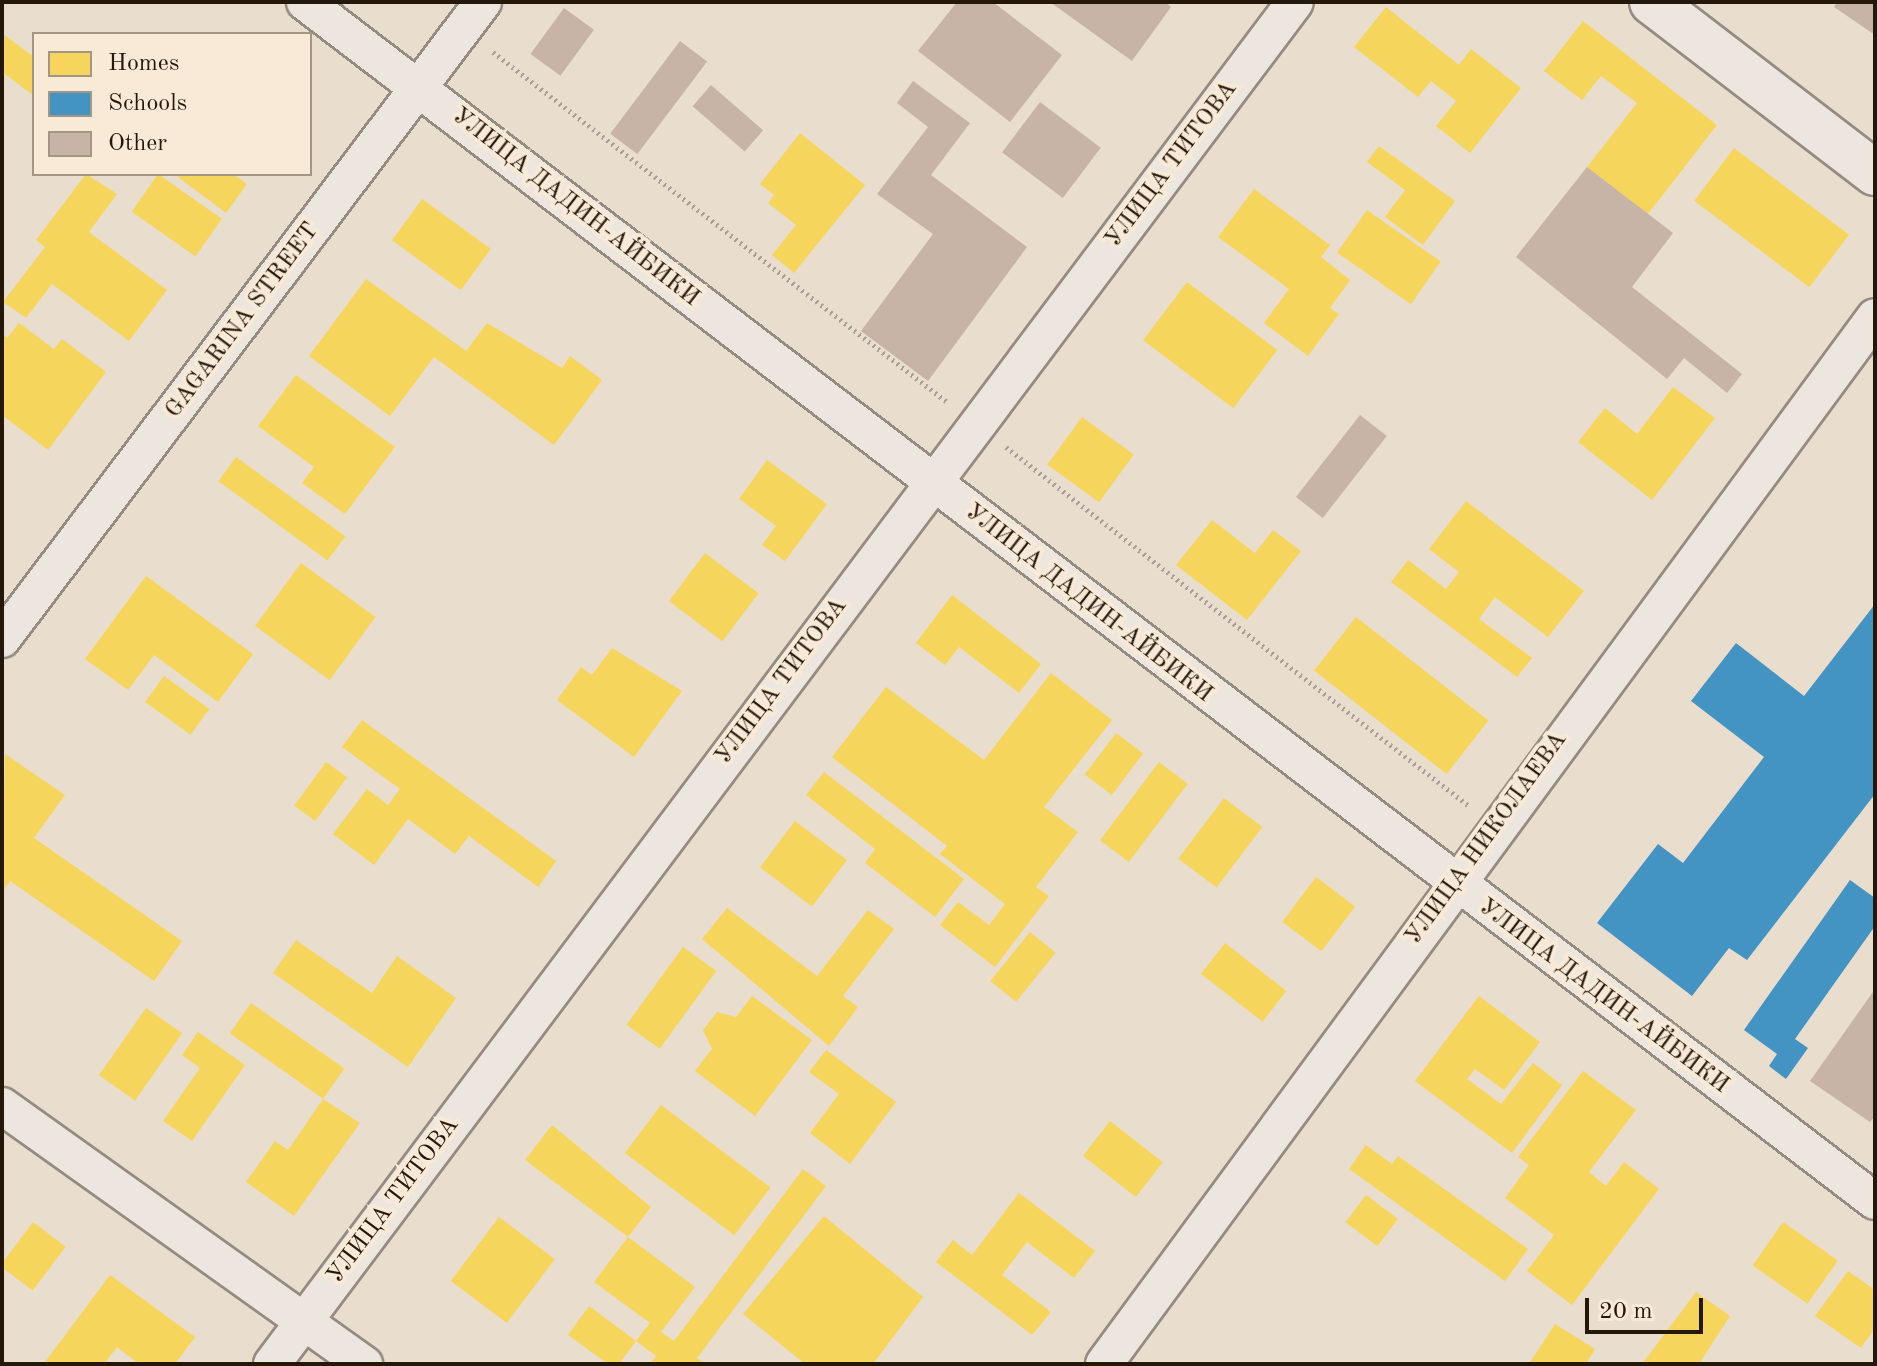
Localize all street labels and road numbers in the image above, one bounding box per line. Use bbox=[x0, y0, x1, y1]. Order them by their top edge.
street label: УЛИЦА ТИТОВА bbox=[1100, 76, 1244, 254]
street label: УЛИЦА ДАДИН-АЙБИКИ bbox=[445, 102, 705, 314]
street label: GAGARINA STREET bbox=[160, 218, 326, 424]
street label: УЛИЦА ДАДИН-АЙБИКИ bbox=[958, 498, 1218, 710]
street label: УЛИЦА ТИТОВА bbox=[710, 593, 854, 771]
street label: УЛИЦА НИКОЛАЕВА bbox=[1400, 727, 1574, 951]
street label: УЛИЦА ДАДИН-АЙБИКИ bbox=[1472, 893, 1734, 1101]
street label: УЛИЦА ТИТОВА bbox=[322, 1112, 466, 1290]

